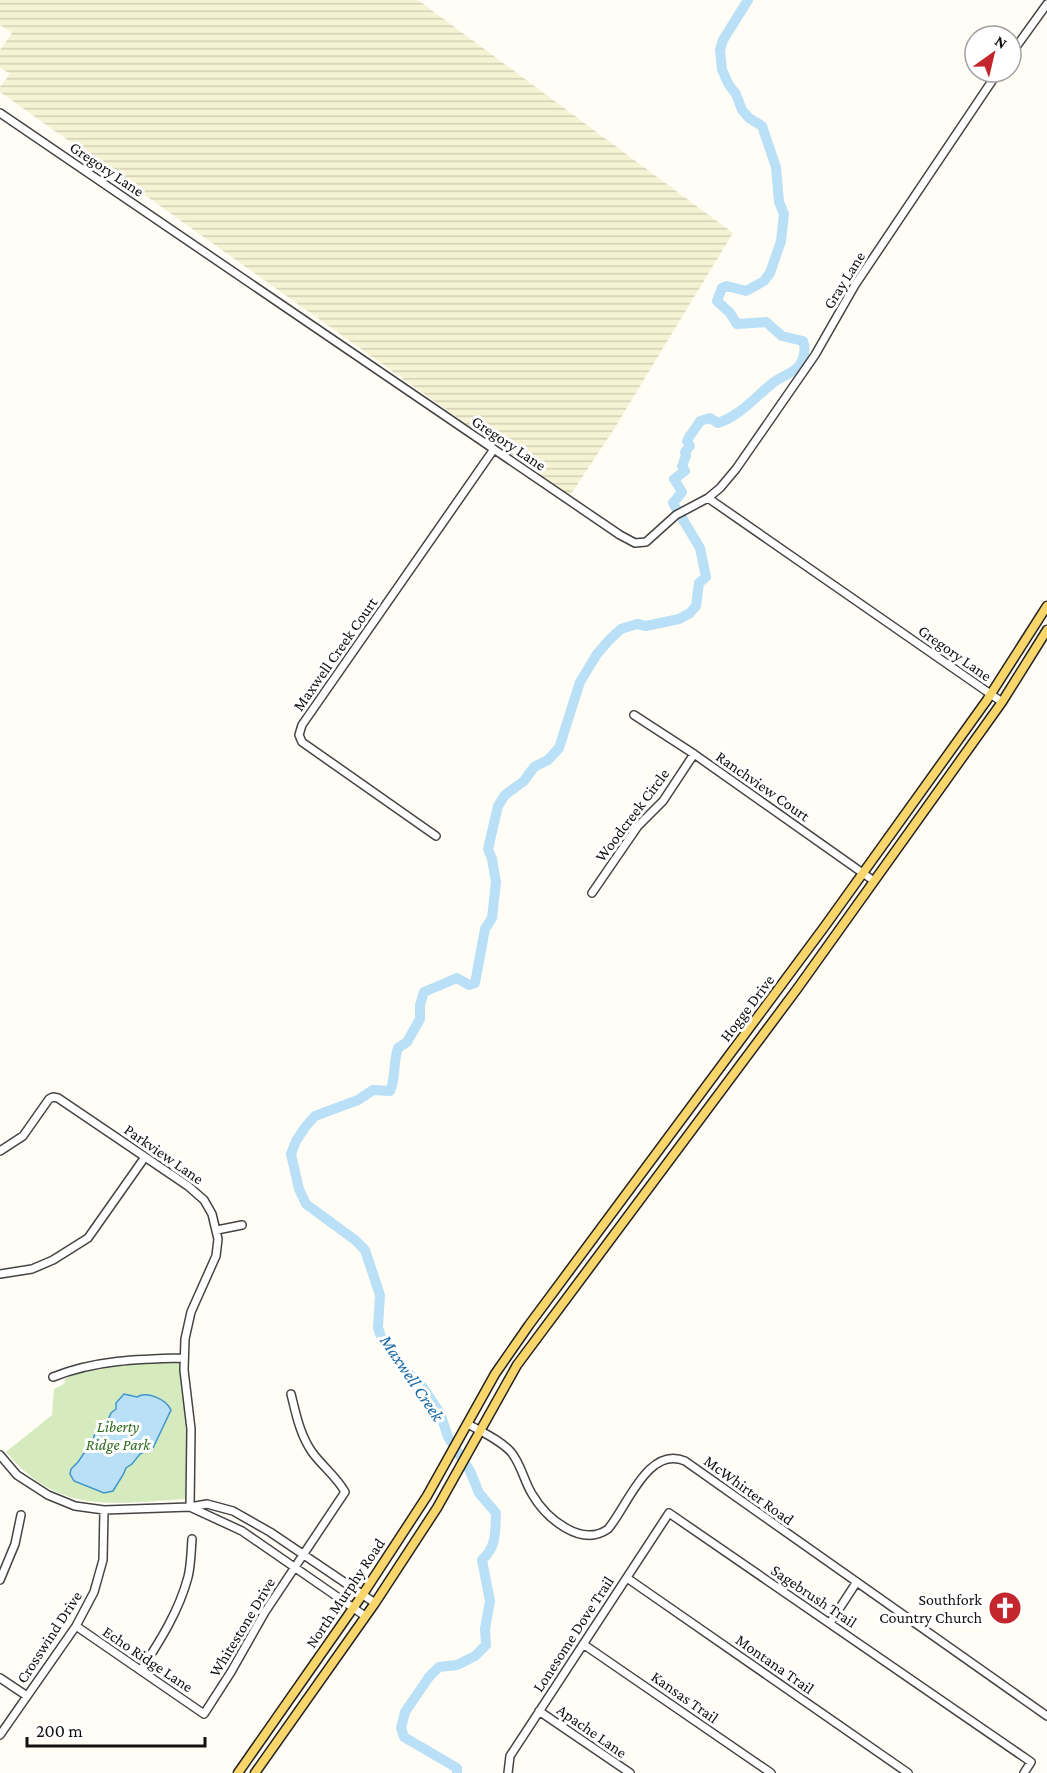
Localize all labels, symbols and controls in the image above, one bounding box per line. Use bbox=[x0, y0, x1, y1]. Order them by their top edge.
north arrow bbox=[963, 24, 1023, 84]
text: N bbox=[992, 32, 1010, 52]
street label: Gregory Lane bbox=[66, 138, 147, 201]
street label: Gray Lane bbox=[820, 248, 869, 312]
street label: Gregory Lane bbox=[468, 412, 549, 475]
street label: Maxwell Creek Court bbox=[290, 594, 381, 714]
street label: Gregory Lane bbox=[915, 622, 995, 685]
street label: Ranchview Court bbox=[713, 747, 814, 825]
street label: Woodcreek Circle bbox=[592, 765, 672, 865]
street label: Hogge Drive bbox=[717, 971, 778, 1045]
street label: Parkview Lane bbox=[121, 1120, 207, 1188]
water label: Maxwell Creek bbox=[375, 1330, 449, 1426]
park label: Liberty Ridge Park bbox=[86, 1418, 151, 1454]
street label: McWhirter Road bbox=[701, 1452, 798, 1528]
street label: North Murphy Road bbox=[302, 1535, 389, 1651]
street label: Sagebrush Trail bbox=[767, 1561, 860, 1632]
street label: Lonesome Dove Trail bbox=[529, 1573, 617, 1695]
street label: Whitestone Drive bbox=[206, 1574, 278, 1680]
street label: Crosswind Drive bbox=[13, 1588, 85, 1686]
church icon: Southfork Country Church bbox=[987, 1590, 1023, 1626]
place label: Southfork Country Church bbox=[879, 1591, 982, 1627]
street label: Echo Ridge Lane bbox=[99, 1623, 196, 1696]
street label: Montana Trail bbox=[733, 1631, 817, 1697]
street label: Kansas Trail bbox=[648, 1668, 722, 1726]
street label: Apache Lane bbox=[553, 1701, 630, 1762]
scale bar bbox=[27, 1710, 206, 1748]
text: 200 m bbox=[36, 1721, 83, 1741]

